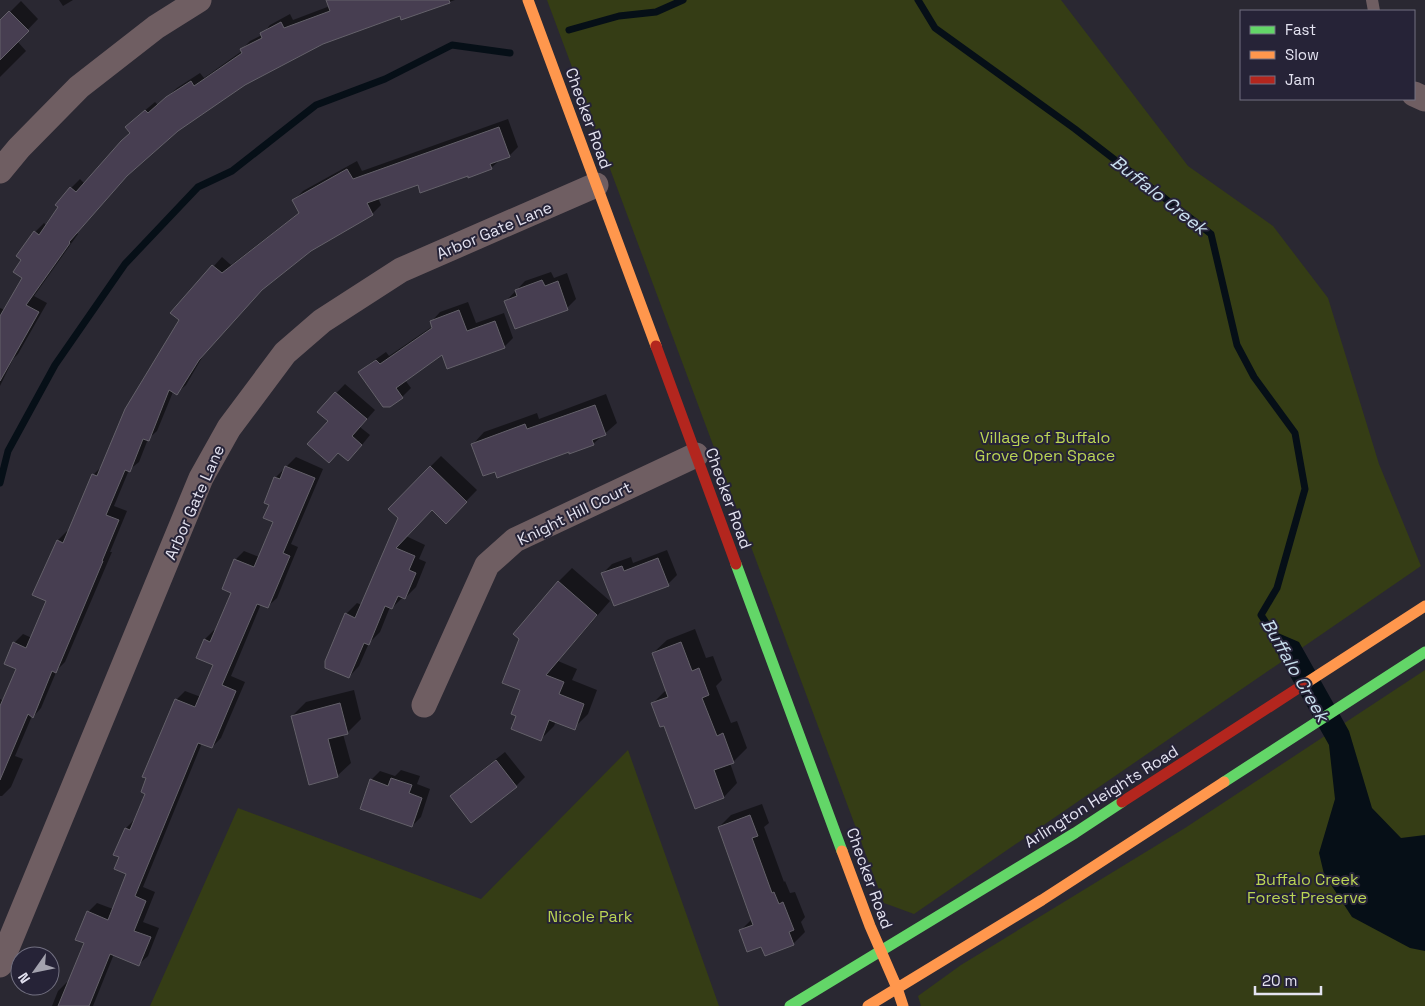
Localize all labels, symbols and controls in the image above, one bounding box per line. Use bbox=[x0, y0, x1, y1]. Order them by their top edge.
legend bbox=[1240, 10, 1415, 100]
text: Fast bbox=[1285, 20, 1316, 39]
text: Slow bbox=[1285, 45, 1319, 64]
street label: Checker Road bbox=[561, 65, 617, 172]
text: Jam bbox=[1285, 70, 1315, 89]
water label: Buffalo Creek bbox=[1107, 150, 1214, 241]
street label: Arbor Gate Lane bbox=[433, 197, 555, 264]
park label: Village of Buffalo Grove Open Space bbox=[975, 427, 1115, 466]
street label: Arbor Gate Lane bbox=[160, 441, 229, 563]
street label: Checker Road bbox=[701, 445, 757, 552]
street label: Knight Hill Court bbox=[514, 477, 635, 550]
water label: Buffalo Creek bbox=[1256, 614, 1336, 728]
street label: Arlington Heights Road bbox=[1020, 740, 1182, 852]
street label: Checker Road bbox=[842, 825, 898, 932]
park label: Buffalo Creek Forest Preserve bbox=[1247, 869, 1367, 908]
park label: Nicole Park bbox=[548, 906, 633, 927]
north arrow bbox=[10, 946, 60, 996]
scale bar bbox=[1255, 964, 1321, 996]
text: N bbox=[14, 969, 34, 987]
text: 20 m bbox=[1262, 971, 1297, 990]

